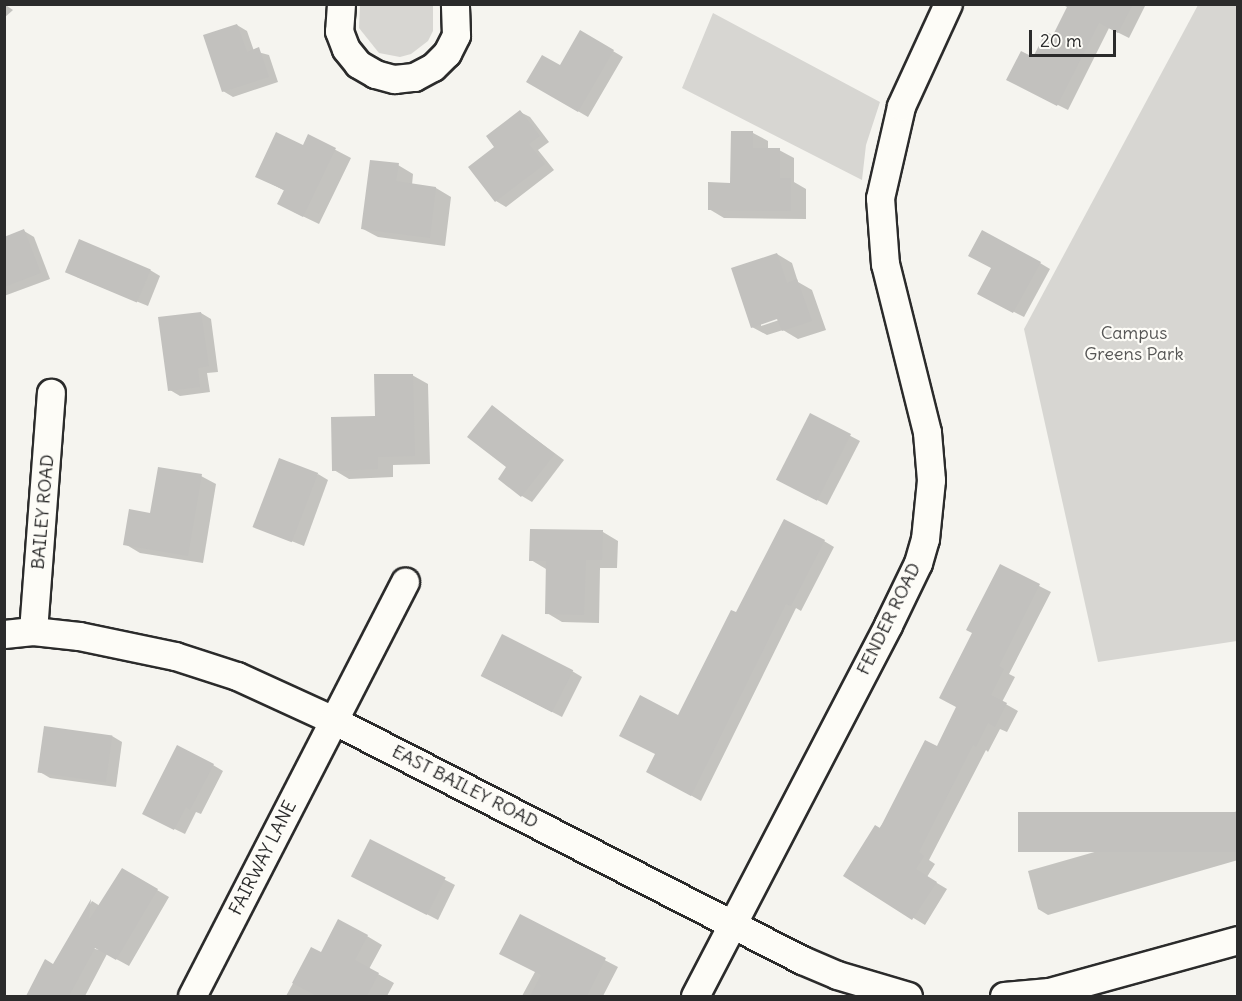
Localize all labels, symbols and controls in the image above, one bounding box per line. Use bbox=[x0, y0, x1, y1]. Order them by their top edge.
scale bar bbox=[1032, 18, 1119, 56]
text: 20 m bbox=[1040, 29, 1082, 52]
park label: Campus Greens Park bbox=[1084, 323, 1184, 366]
street label: BAILEY ROAD bbox=[27, 454, 59, 570]
street label: FENDER ROAD bbox=[853, 559, 925, 679]
street label: EAST BAILEY ROAD bbox=[388, 741, 542, 833]
street label: FAIRWAY LANE bbox=[225, 797, 301, 919]

